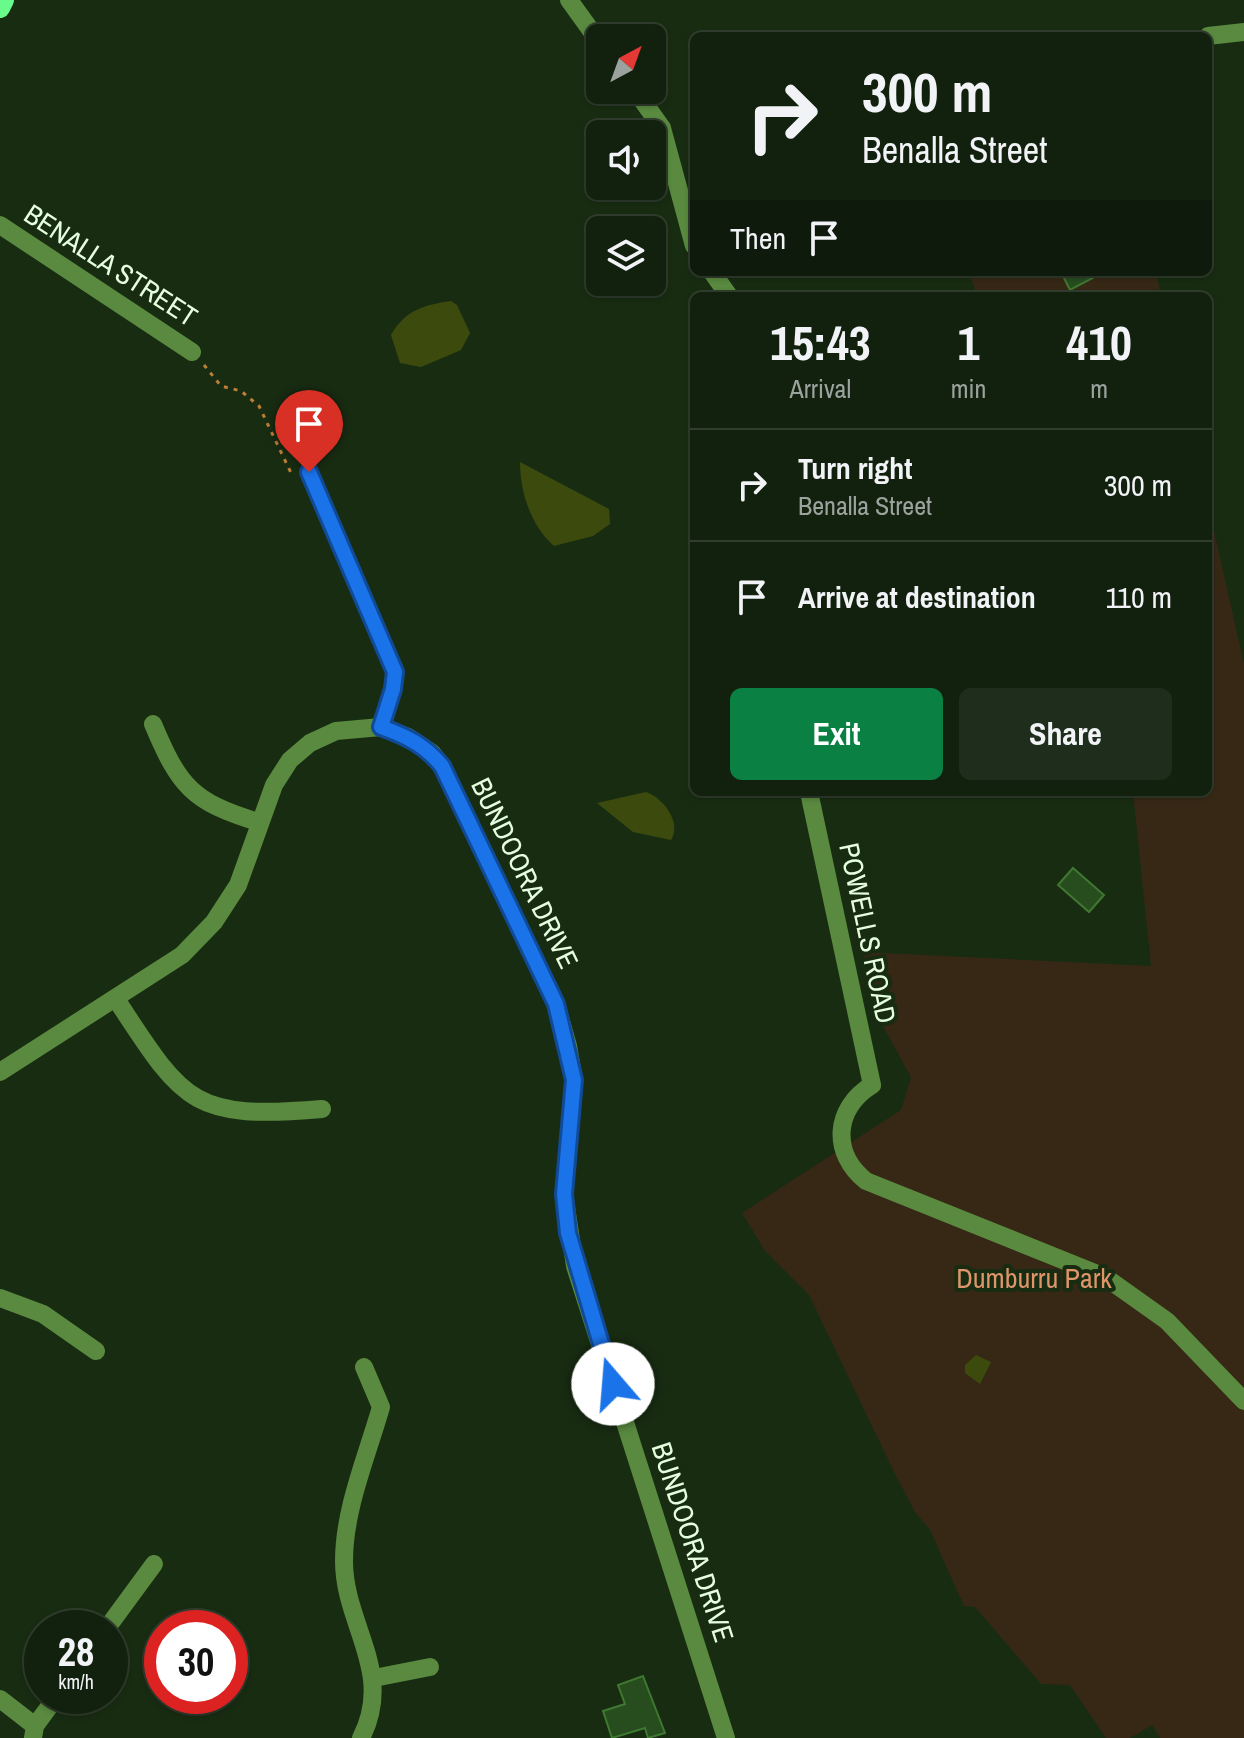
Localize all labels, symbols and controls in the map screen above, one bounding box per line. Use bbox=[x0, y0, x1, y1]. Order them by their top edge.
north arrow bbox=[586, 24, 666, 104]
map controls bbox=[586, 24, 666, 296]
text: 300 m bbox=[862, 54, 992, 129]
icon: right bbox=[730, 64, 834, 168]
button: sound bbox=[586, 120, 666, 200]
text: Benalla Street bbox=[862, 126, 1047, 174]
street label: BENALLA STREET bbox=[17, 195, 205, 335]
button: layers bbox=[586, 216, 666, 296]
icon: arrive bbox=[802, 216, 846, 260]
text: Then bbox=[730, 218, 786, 258]
text: 15:43 bbox=[770, 310, 871, 375]
text: 1 bbox=[958, 310, 979, 375]
text: 410 bbox=[1066, 310, 1132, 375]
text: Arrival bbox=[790, 371, 851, 406]
text: min bbox=[951, 371, 986, 406]
text: m bbox=[1090, 371, 1108, 406]
pin bbox=[275, 390, 343, 472]
icon: arrive bbox=[287, 402, 331, 446]
text: Turn right bbox=[798, 448, 912, 488]
icon: right bbox=[730, 463, 774, 507]
text: 300 m bbox=[1104, 465, 1172, 505]
text: Benalla Street bbox=[798, 488, 932, 523]
icon: arrive bbox=[730, 575, 774, 619]
text: Arrive at destination bbox=[798, 577, 1036, 617]
text: 110 m bbox=[1105, 577, 1172, 617]
button: Exit bbox=[730, 688, 943, 780]
button: Share bbox=[959, 688, 1172, 780]
street label: BUNDOORA DRIVE bbox=[462, 771, 588, 975]
street label: POWELLS ROAD bbox=[830, 839, 906, 1027]
park label: Dumburru Park bbox=[956, 1259, 1112, 1297]
position arrow bbox=[571, 1342, 655, 1426]
street label: BUNDOORA DRIVE bbox=[643, 1437, 743, 1647]
speed limit sign: 30 bbox=[144, 1610, 248, 1714]
text: 28 bbox=[58, 1625, 94, 1678]
text: km/h bbox=[58, 1668, 94, 1695]

